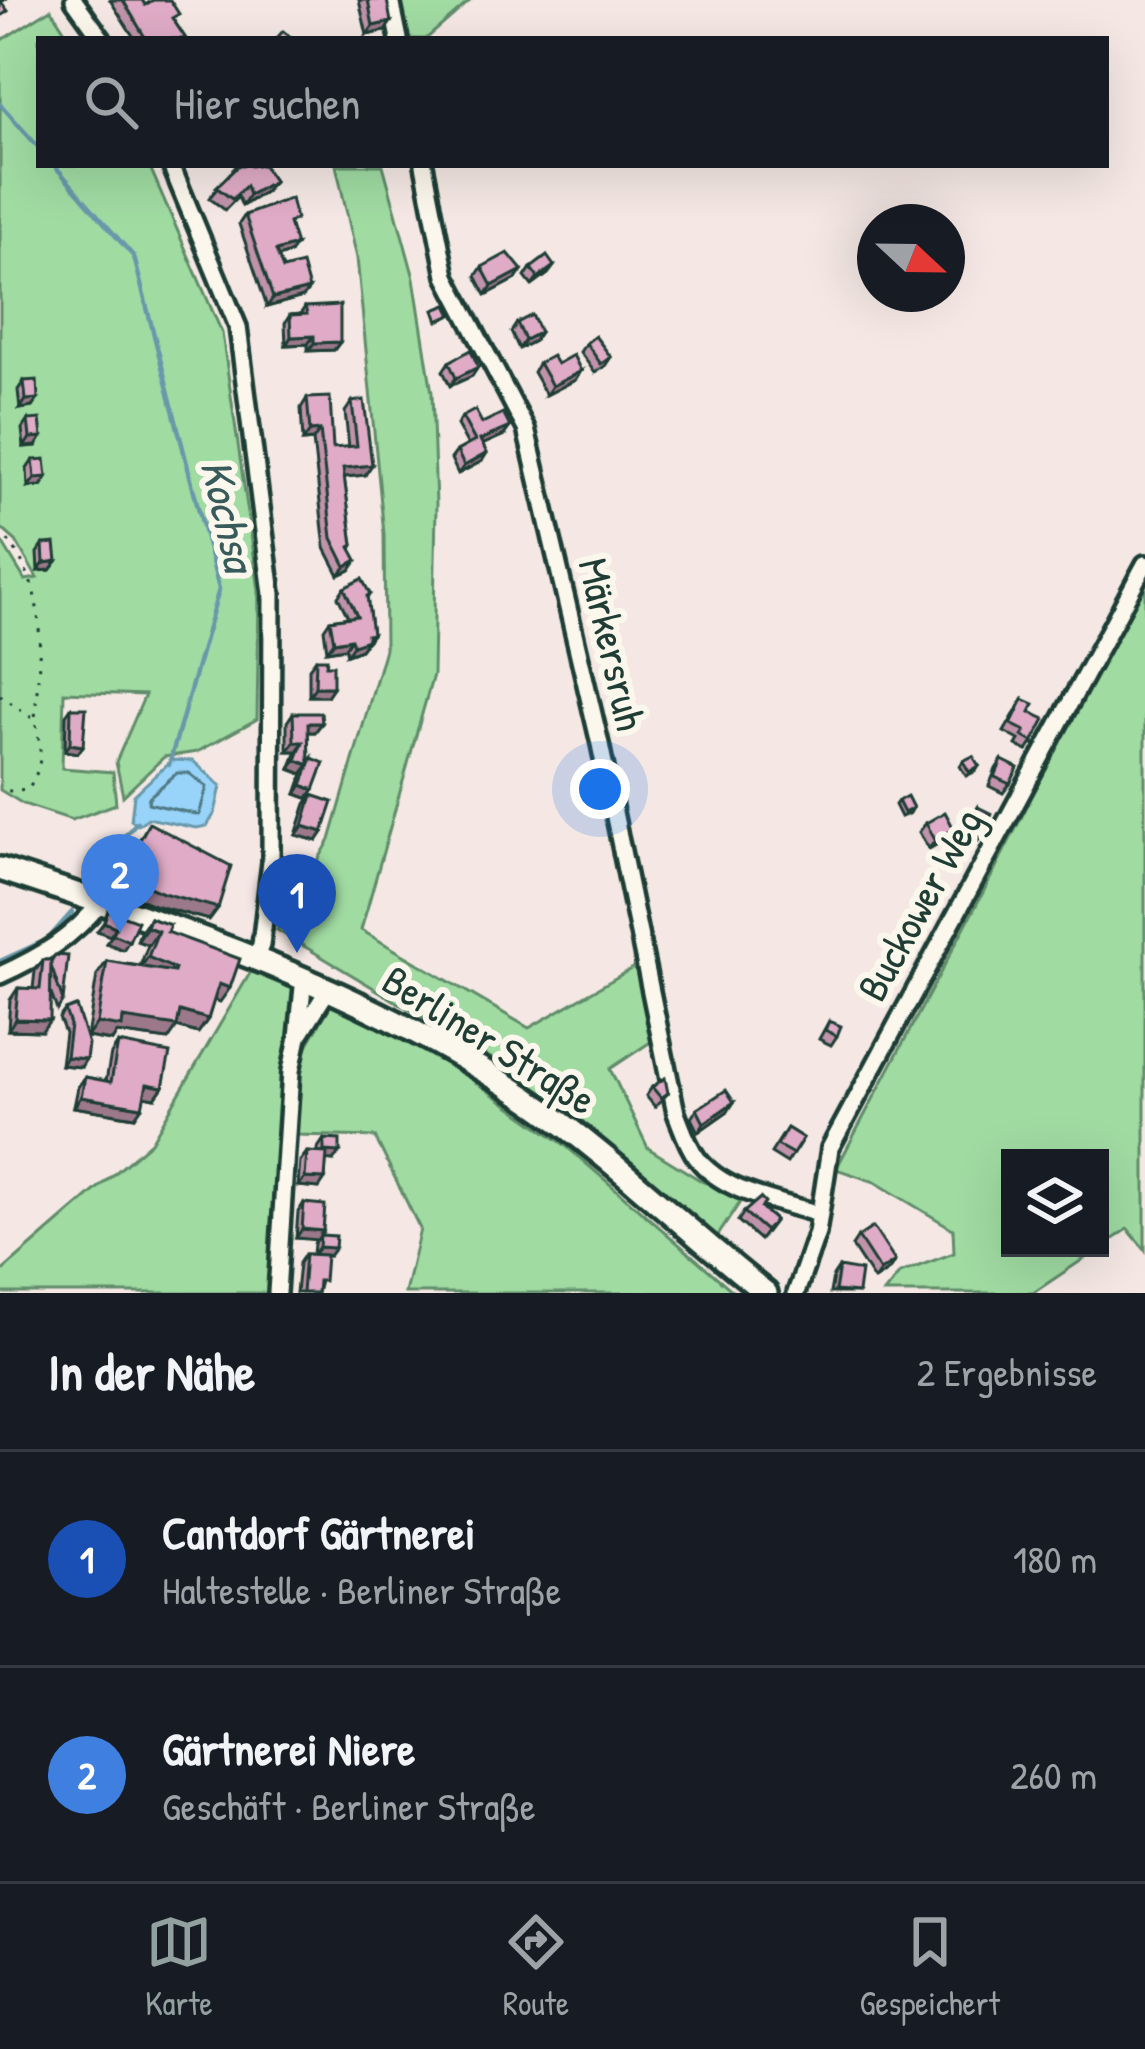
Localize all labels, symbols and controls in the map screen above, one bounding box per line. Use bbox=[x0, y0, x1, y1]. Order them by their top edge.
search box bbox=[36, 36, 1109, 168]
icon: search bbox=[78, 69, 144, 135]
text: Hier suchen bbox=[174, 72, 361, 133]
north arrow bbox=[857, 204, 965, 312]
water label: Kochsa bbox=[187, 453, 272, 581]
street label: Märkersruh bbox=[566, 552, 660, 736]
your location bbox=[570, 759, 630, 819]
street label: Buckower Weg bbox=[843, 797, 995, 1011]
pin: 2 bbox=[81, 834, 159, 933]
pin: 1 bbox=[258, 854, 336, 953]
street label: Berliner Straße bbox=[372, 951, 608, 1127]
map controls bbox=[1001, 1149, 1109, 1257]
button: layers bbox=[1001, 1149, 1109, 1257]
text: In der Nähe bbox=[48, 1337, 255, 1406]
text: 2 Ergebnisse bbox=[917, 1345, 1097, 1398]
text: Cantdorf Gärtnerei bbox=[162, 1502, 475, 1563]
text: 1 bbox=[80, 1532, 94, 1585]
text: 180 m bbox=[1013, 1532, 1097, 1585]
text: Haltestelle · Berliner Straße bbox=[162, 1563, 561, 1616]
text: Gärtnerei Niere bbox=[162, 1718, 415, 1779]
text: 2 bbox=[78, 1748, 96, 1801]
text: 260 m bbox=[1010, 1748, 1097, 1801]
text: Geschäft · Berliner Straße bbox=[162, 1779, 536, 1832]
tab: Karte bbox=[145, 1909, 213, 2025]
tab: Route bbox=[503, 1909, 569, 2025]
tab: Gespeichert bbox=[860, 1909, 1000, 2025]

